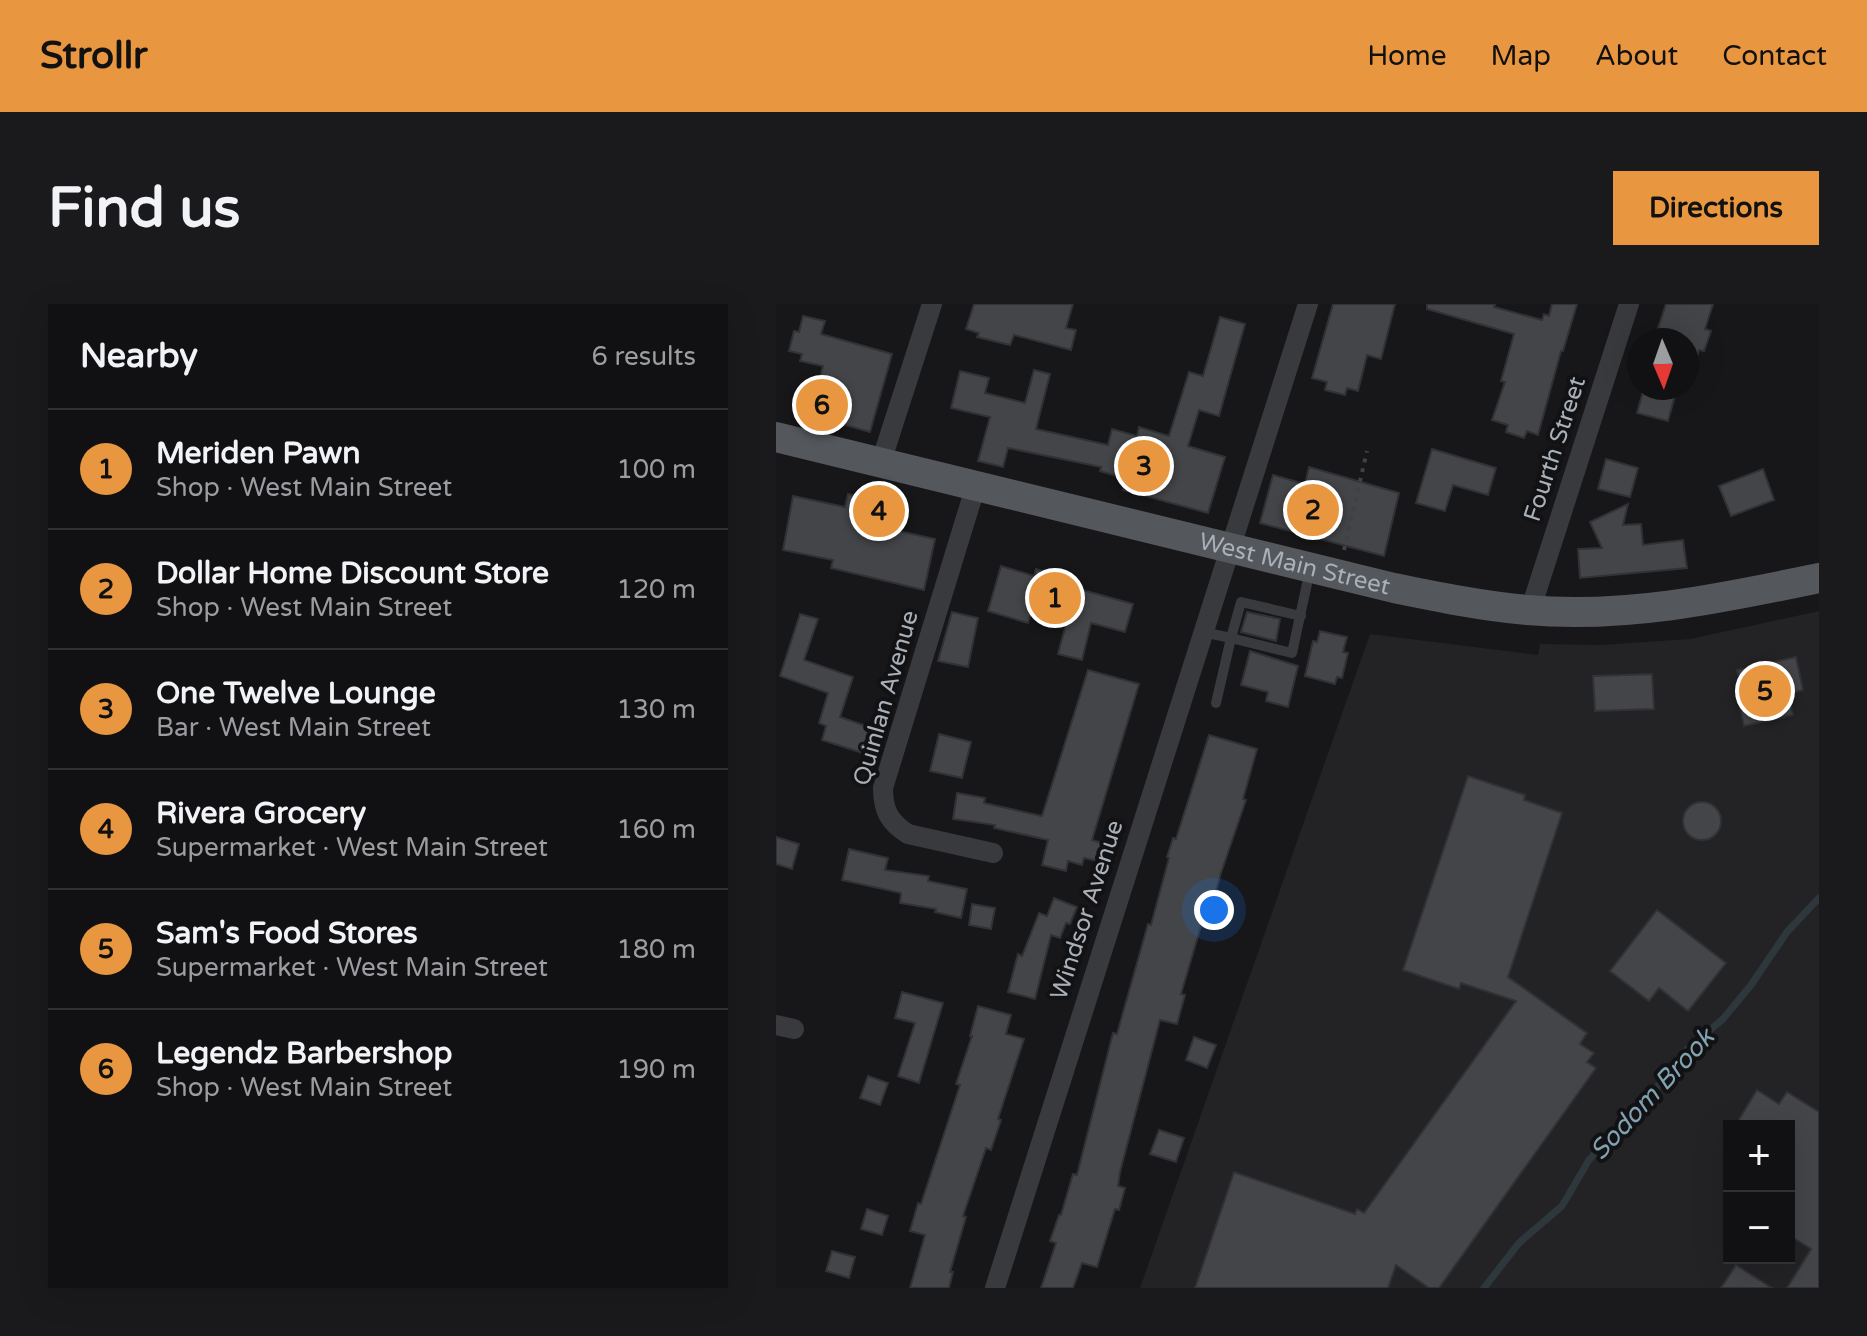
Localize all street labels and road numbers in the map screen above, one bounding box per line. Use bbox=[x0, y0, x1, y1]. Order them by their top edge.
street label: Fourth Street bbox=[1518, 373, 1592, 525]
street label: West Main Street bbox=[1196, 526, 1393, 601]
street label: Quinlan Avenue bbox=[847, 607, 925, 789]
street label: Windsor Avenue bbox=[1044, 816, 1130, 1004]

